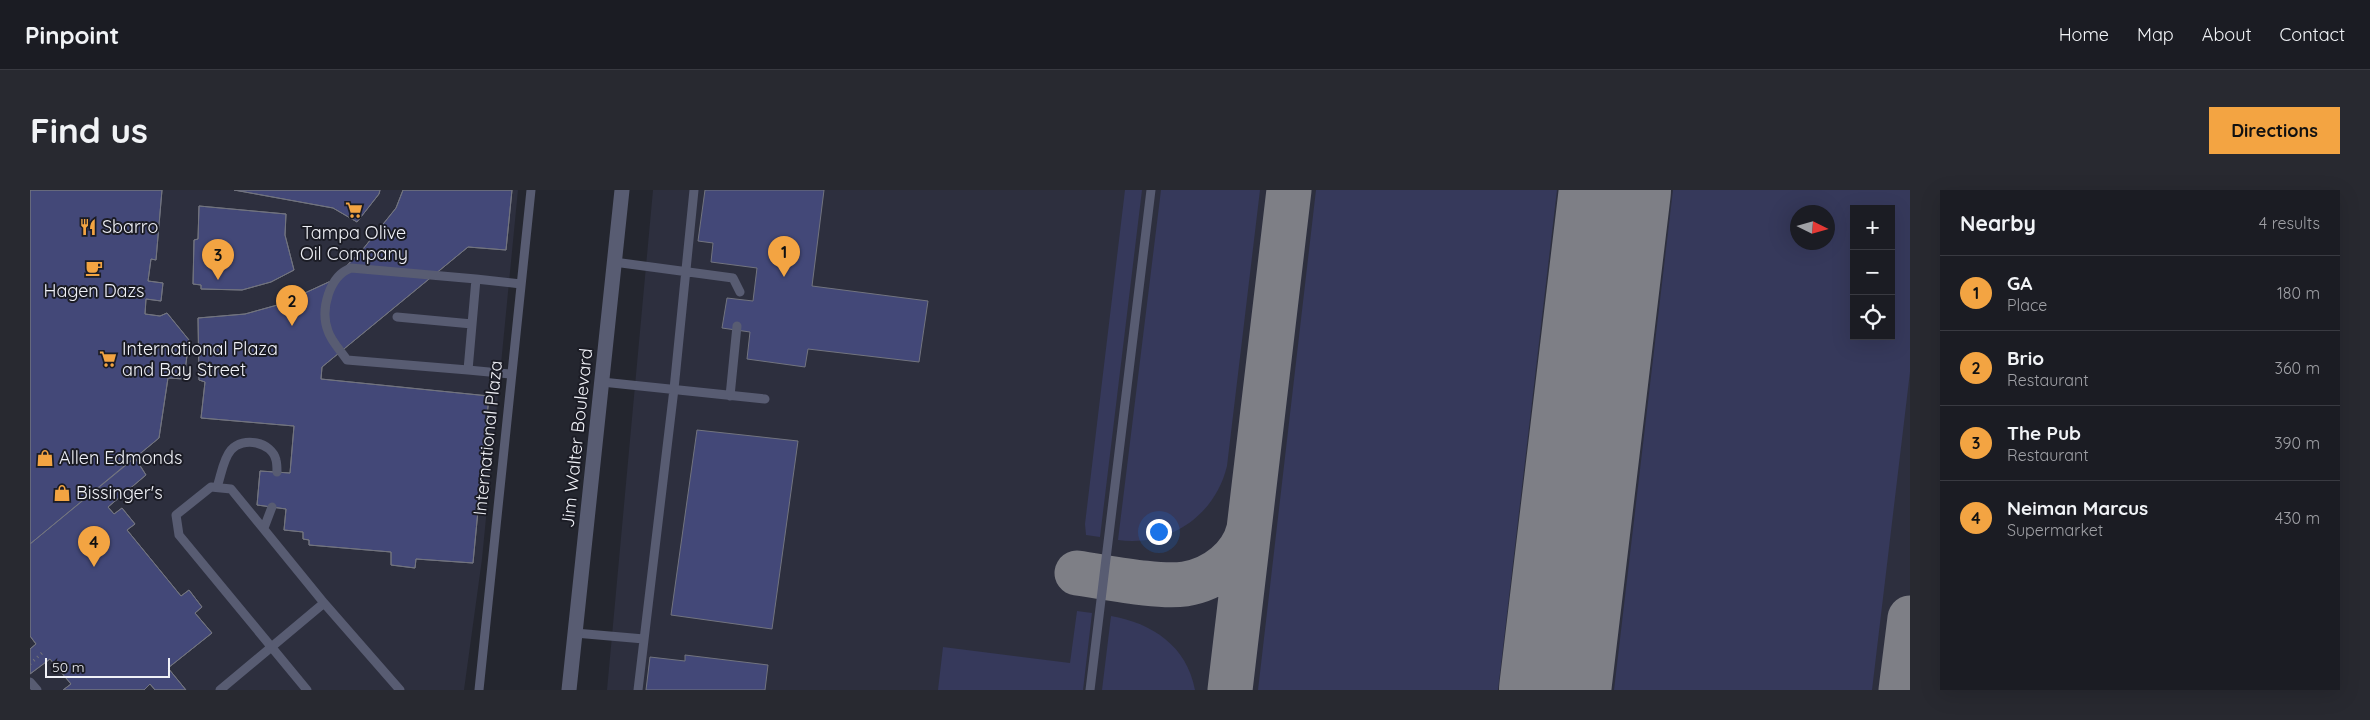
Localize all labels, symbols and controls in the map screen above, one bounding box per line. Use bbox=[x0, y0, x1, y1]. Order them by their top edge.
text: Pinpoint bbox=[25, 20, 119, 50]
text: Home bbox=[2059, 23, 2109, 46]
text: Map bbox=[2137, 23, 2174, 46]
text: About bbox=[2202, 23, 2252, 46]
text: Contact bbox=[2280, 23, 2345, 46]
button: Directions bbox=[2209, 107, 2340, 154]
text: Find us bbox=[30, 108, 148, 152]
supermarket icon: Tampa Olive Oil Company bbox=[344, 200, 364, 220]
north arrow bbox=[1790, 205, 1835, 250]
map controls bbox=[1850, 205, 1895, 340]
button: + bbox=[1850, 205, 1895, 250]
text: Nearby bbox=[1960, 210, 2036, 236]
text: 4 results bbox=[2259, 213, 2320, 233]
place label: Sbarro bbox=[102, 215, 158, 238]
restaurant icon: Sbarro bbox=[78, 217, 98, 237]
place label: Tampa Olive Oil Company bbox=[300, 221, 408, 265]
pin: 1 bbox=[768, 236, 800, 277]
pin: 3 bbox=[202, 239, 234, 280]
button: − bbox=[1850, 250, 1895, 295]
cafe icon: Hagen Dazs bbox=[84, 258, 104, 278]
text: GA bbox=[2007, 271, 2032, 295]
place label: Hagen Dazs bbox=[43, 279, 145, 302]
text: 1 bbox=[1973, 283, 1979, 303]
text: 180 m bbox=[2277, 283, 2320, 303]
pin: 2 bbox=[276, 285, 308, 326]
button: locate bbox=[1850, 295, 1895, 340]
text: Place bbox=[2007, 295, 2047, 315]
place label: International Plaza and Bay Street bbox=[122, 337, 278, 381]
text: Brio bbox=[2007, 346, 2044, 370]
street label: Jim Walter Boulevard bbox=[556, 347, 597, 529]
supermarket icon: International Plaza and Bay Street bbox=[98, 349, 118, 369]
text: 2 bbox=[1971, 358, 1981, 378]
text: 360 m bbox=[2275, 358, 2320, 378]
street label: International Plaza bbox=[468, 359, 507, 517]
text: Restaurant bbox=[2007, 370, 2089, 390]
text: The Pub bbox=[2007, 421, 2081, 445]
text: 3 bbox=[1972, 433, 1980, 453]
text: 390 m bbox=[2274, 433, 2320, 453]
text: Restaurant bbox=[2007, 445, 2089, 465]
place label: Allen Edmonds bbox=[59, 446, 182, 469]
shop icon: Allen Edmonds bbox=[35, 448, 55, 468]
place label: Bissinger's bbox=[76, 481, 163, 504]
shop icon: Bissinger's bbox=[52, 483, 72, 503]
text: Neiman Marcus bbox=[2007, 496, 2148, 520]
text: 4 bbox=[1971, 508, 1981, 528]
text: 430 m bbox=[2275, 508, 2320, 528]
your location bbox=[1146, 519, 1172, 545]
text: Supermarket bbox=[2007, 520, 2103, 540]
pin: 4 bbox=[78, 526, 110, 567]
scale bar bbox=[45, 655, 170, 678]
text: 50 m bbox=[52, 658, 85, 676]

